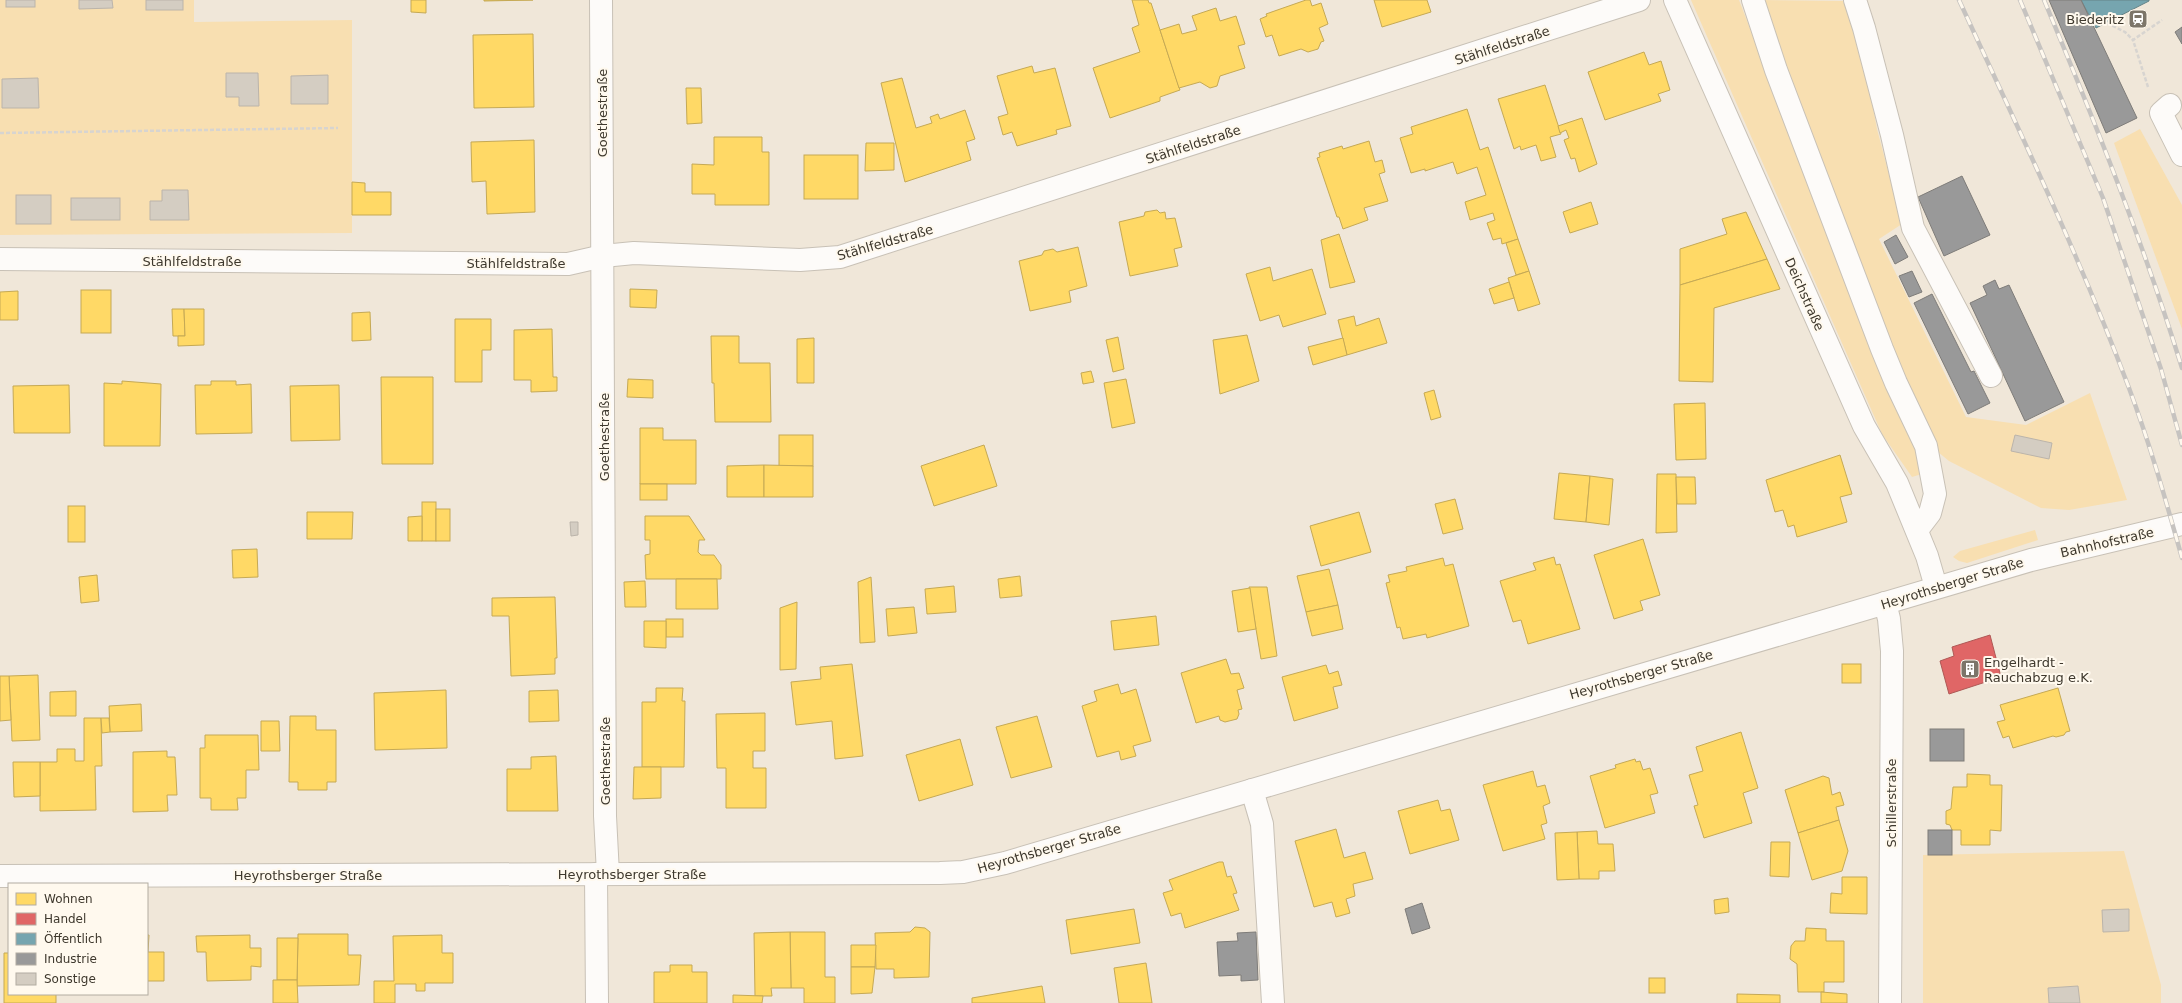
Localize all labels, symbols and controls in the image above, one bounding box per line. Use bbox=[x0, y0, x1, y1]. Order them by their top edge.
station icon: Biederitz bbox=[2127, 8, 2149, 30]
place label: Biederitz bbox=[2066, 12, 2124, 27]
street label: Stählfeldstraße bbox=[1453, 23, 1552, 68]
street label: Goethestraße bbox=[595, 69, 610, 157]
street label: Stählfeldstraße bbox=[1144, 122, 1243, 167]
street label: Stählfeldstraße bbox=[835, 222, 935, 263]
street label: Stählfeldstraße bbox=[143, 254, 241, 269]
street label: Deichstraße bbox=[1782, 255, 1827, 333]
street label: Stählfeldstraße bbox=[467, 256, 565, 271]
street label: Goethestraße bbox=[597, 393, 612, 481]
street label: Bahnhofstraße bbox=[2059, 524, 2155, 561]
street label: Heyrothsberger Straße bbox=[1879, 555, 2025, 612]
street label: Heyrothsberger Straße bbox=[1568, 647, 1715, 702]
place label: Engelhardt - Rauchabzug e.K. bbox=[1984, 655, 2093, 685]
building icon: Engelhardt - Rauchabzug e.K. bbox=[1959, 658, 1981, 680]
street label: Goethestraße bbox=[598, 717, 613, 805]
street label: Schillerstraße bbox=[1884, 758, 1899, 848]
street label: Heyrothsberger Straße bbox=[976, 821, 1123, 876]
street label: Heyrothsberger Straße bbox=[558, 867, 706, 882]
street label: Heyrothsberger Straße bbox=[234, 868, 382, 883]
legend bbox=[8, 883, 148, 995]
text: Wohnen bbox=[44, 892, 93, 906]
text: Handel bbox=[44, 912, 86, 926]
text: Öffentlich bbox=[44, 930, 102, 946]
text: Industrie bbox=[44, 952, 97, 966]
text: Sonstige bbox=[44, 972, 96, 986]

